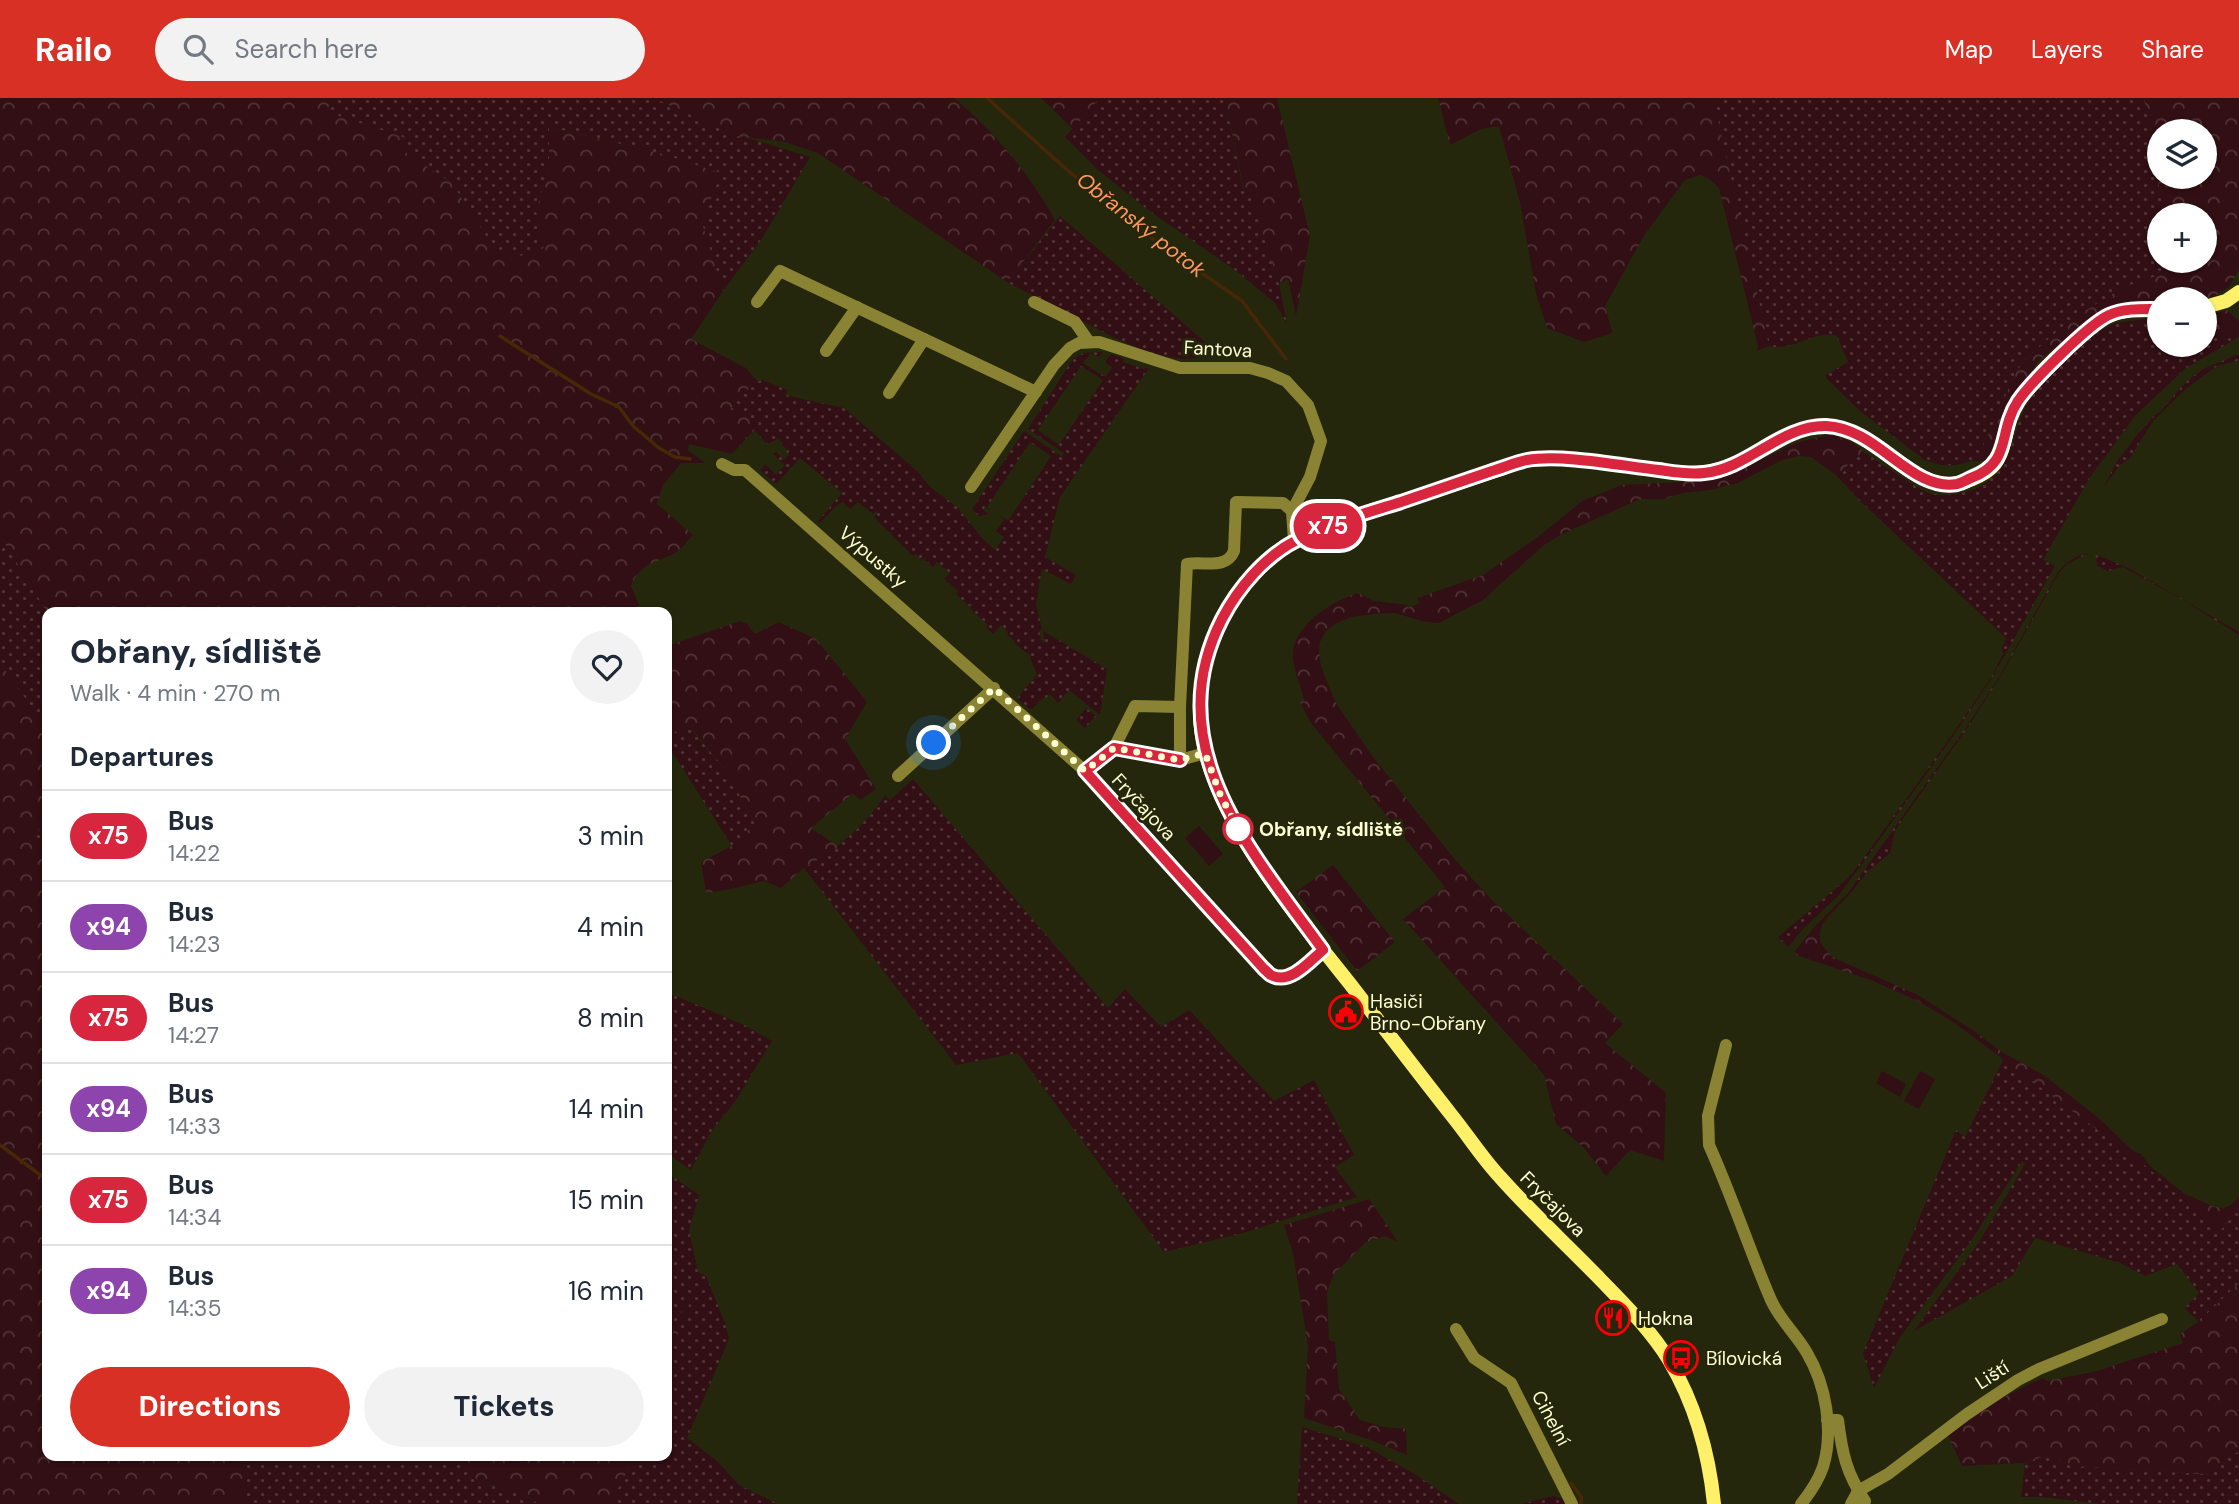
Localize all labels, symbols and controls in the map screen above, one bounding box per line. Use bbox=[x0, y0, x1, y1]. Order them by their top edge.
search box bbox=[155, 18, 645, 81]
text: Railo bbox=[35, 28, 113, 71]
icon: search bbox=[179, 30, 217, 68]
text: Search here bbox=[235, 32, 378, 66]
text: Map bbox=[1945, 34, 1993, 65]
text: Layers bbox=[2031, 34, 2103, 65]
text: Share bbox=[2141, 34, 2204, 65]
map controls bbox=[2147, 119, 2217, 357]
button: layers bbox=[2147, 119, 2217, 189]
water label: Obřanský potok bbox=[1071, 166, 1211, 284]
button: + bbox=[2147, 203, 2217, 273]
button: − bbox=[2147, 287, 2217, 357]
street label: Fantova bbox=[1183, 335, 1253, 363]
line badge: x75 bbox=[1288, 503, 1368, 549]
text: x75 bbox=[1308, 510, 1348, 541]
street label: Výpustky bbox=[834, 520, 913, 594]
text: Obřany, sídliště bbox=[70, 630, 322, 673]
button: heart bbox=[570, 630, 644, 704]
text: Walk · 4 min · 270 m bbox=[70, 678, 280, 708]
your location bbox=[916, 725, 951, 760]
text: Departures bbox=[70, 740, 214, 774]
street label: Fryčajova bbox=[1106, 768, 1182, 846]
text: Bus bbox=[168, 804, 214, 838]
marker: Obřany, sídliště bbox=[1223, 814, 1253, 844]
place label: Obřany, sídliště bbox=[1259, 817, 1403, 842]
text: 3 min bbox=[577, 819, 644, 853]
text: x75 bbox=[88, 820, 129, 851]
text: 14:22 bbox=[168, 838, 220, 868]
text: Bus bbox=[168, 895, 214, 929]
text: 4 min bbox=[577, 910, 644, 944]
text: x94 bbox=[86, 911, 131, 942]
text: 14:23 bbox=[168, 929, 221, 959]
text: Bus bbox=[168, 986, 214, 1020]
place label: Hasiči Brno-Obřany bbox=[1370, 989, 1487, 1036]
public building icon: Hasiči Brno-Obřany bbox=[1327, 993, 1365, 1031]
text: 8 min bbox=[577, 1001, 644, 1035]
text: x75 bbox=[88, 1002, 129, 1033]
text: 14:27 bbox=[168, 1020, 219, 1050]
text: Bus bbox=[168, 1077, 214, 1111]
text: 14 min bbox=[569, 1092, 644, 1126]
text: x94 bbox=[86, 1093, 131, 1124]
text: 14:33 bbox=[168, 1111, 221, 1141]
street label: Fryčajova bbox=[1515, 1166, 1591, 1242]
text: Bus bbox=[168, 1168, 214, 1202]
text: 15 min bbox=[569, 1183, 644, 1217]
text: x75 bbox=[88, 1184, 129, 1215]
text: 14:34 bbox=[168, 1202, 221, 1232]
text: Bus bbox=[168, 1259, 214, 1293]
text: 16 min bbox=[568, 1274, 644, 1308]
text: x94 bbox=[86, 1275, 131, 1306]
text: 14:35 bbox=[168, 1293, 221, 1323]
restaurant icon: Hokna bbox=[1594, 1299, 1632, 1337]
place label: Hokna bbox=[1638, 1306, 1693, 1331]
bus stop icon: Bílovická bbox=[1662, 1339, 1700, 1377]
place label: Bílovická bbox=[1706, 1346, 1782, 1371]
street label: Liští bbox=[1970, 1354, 2014, 1395]
button: Directions bbox=[70, 1367, 350, 1447]
button: Tickets bbox=[364, 1367, 644, 1447]
street label: Cihelní bbox=[1526, 1386, 1576, 1451]

